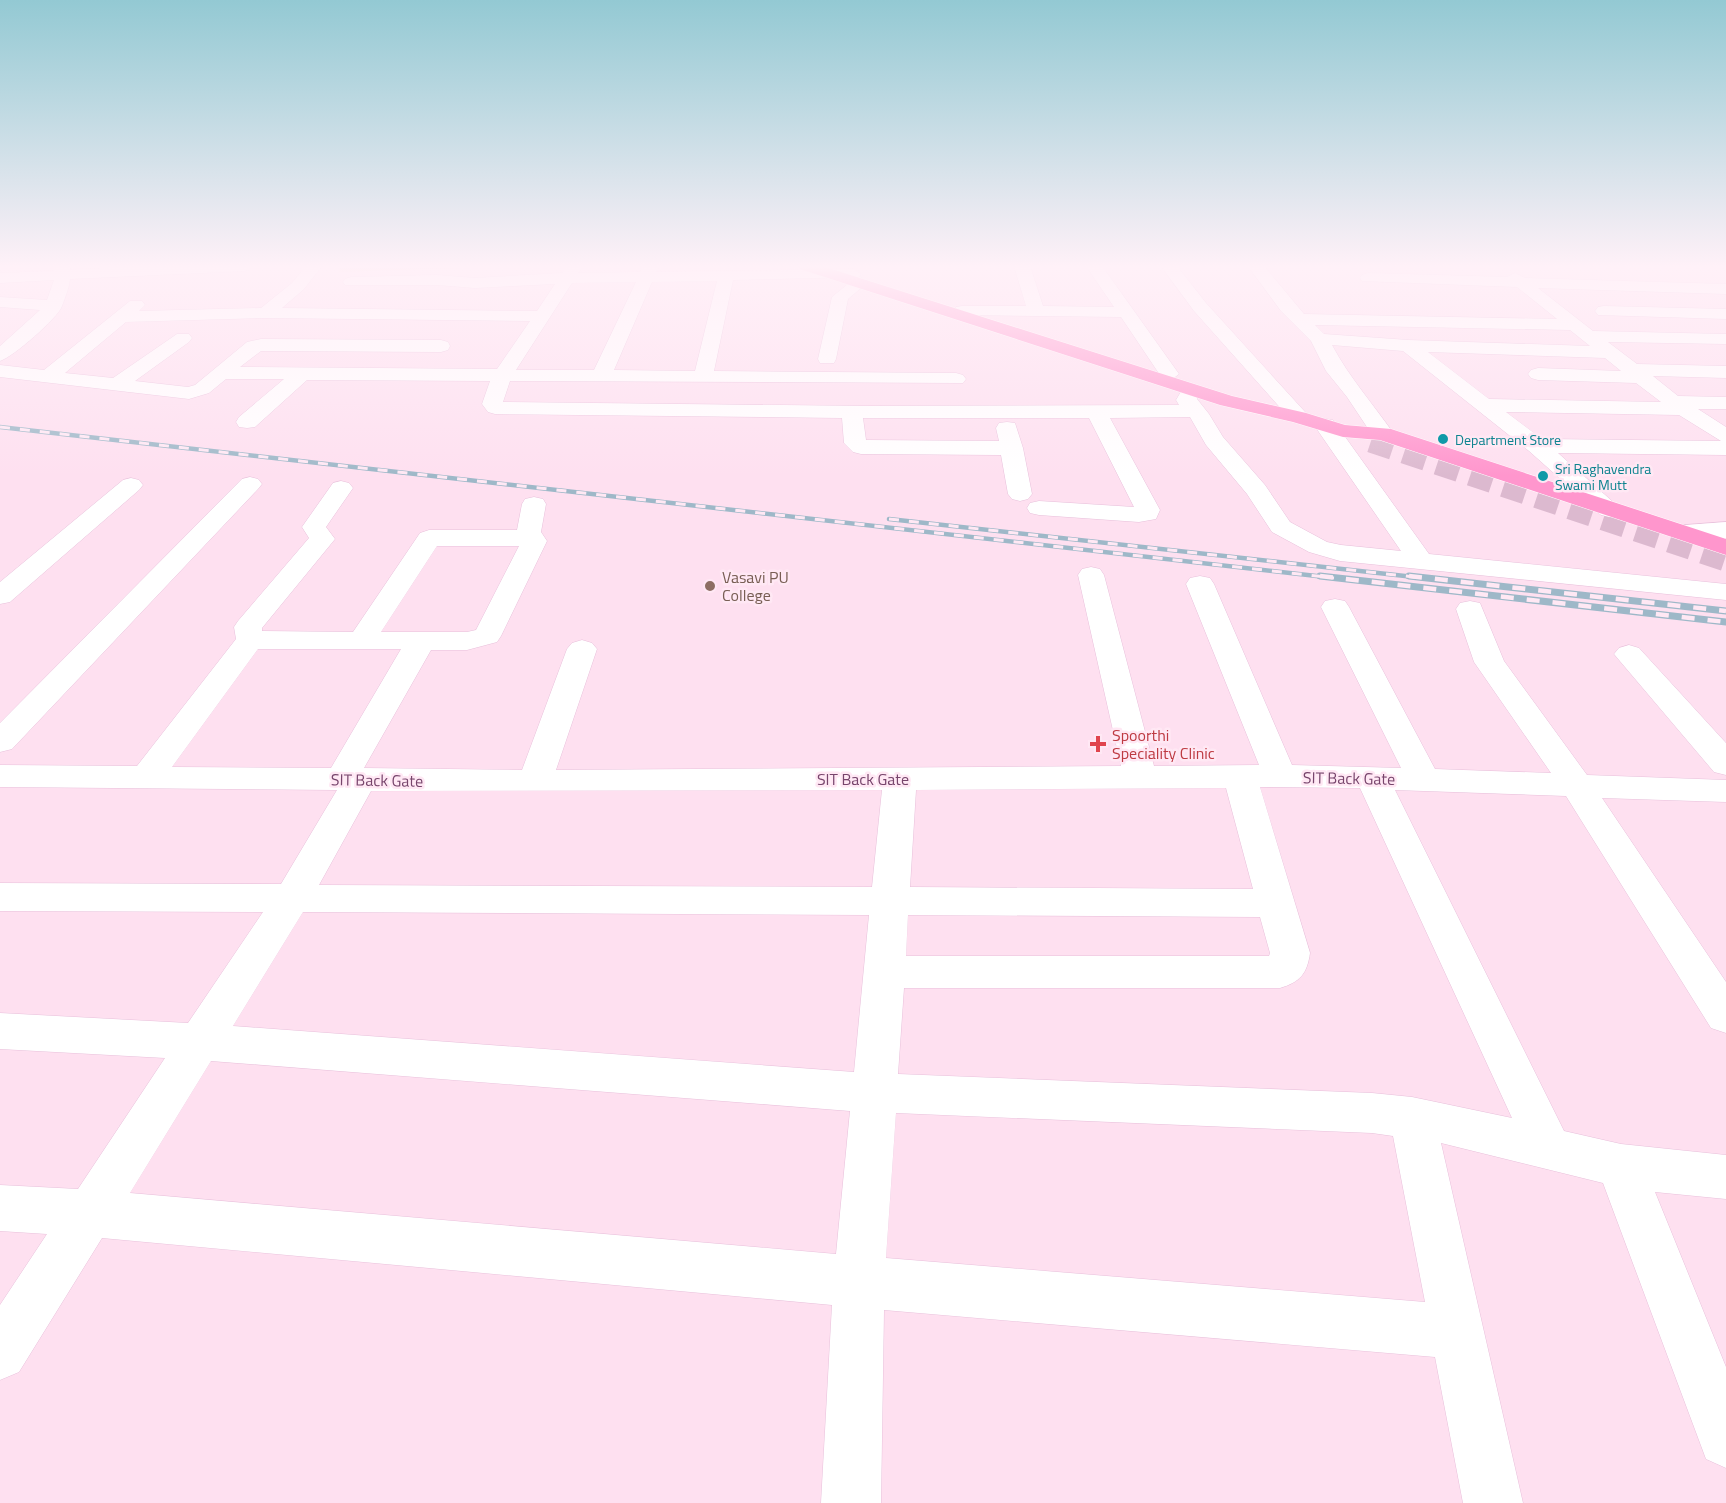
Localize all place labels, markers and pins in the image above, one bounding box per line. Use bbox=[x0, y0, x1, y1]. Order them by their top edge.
place label: Department Store bbox=[1455, 429, 1561, 450]
marker: Department Store bbox=[1436, 432, 1450, 446]
place label: Sri Raghavendra Swami Mutt bbox=[1555, 458, 1651, 495]
marker: Sri Raghavendra Swami Mutt bbox=[1536, 469, 1550, 483]
place label: Vasavi PU College bbox=[722, 565, 789, 607]
marker: Vasavi PU College bbox=[703, 579, 717, 593]
place label: Spoorthi Speciality Clinic bbox=[1112, 723, 1215, 765]
marker: Spoorthi Speciality Clinic bbox=[1089, 735, 1107, 753]

